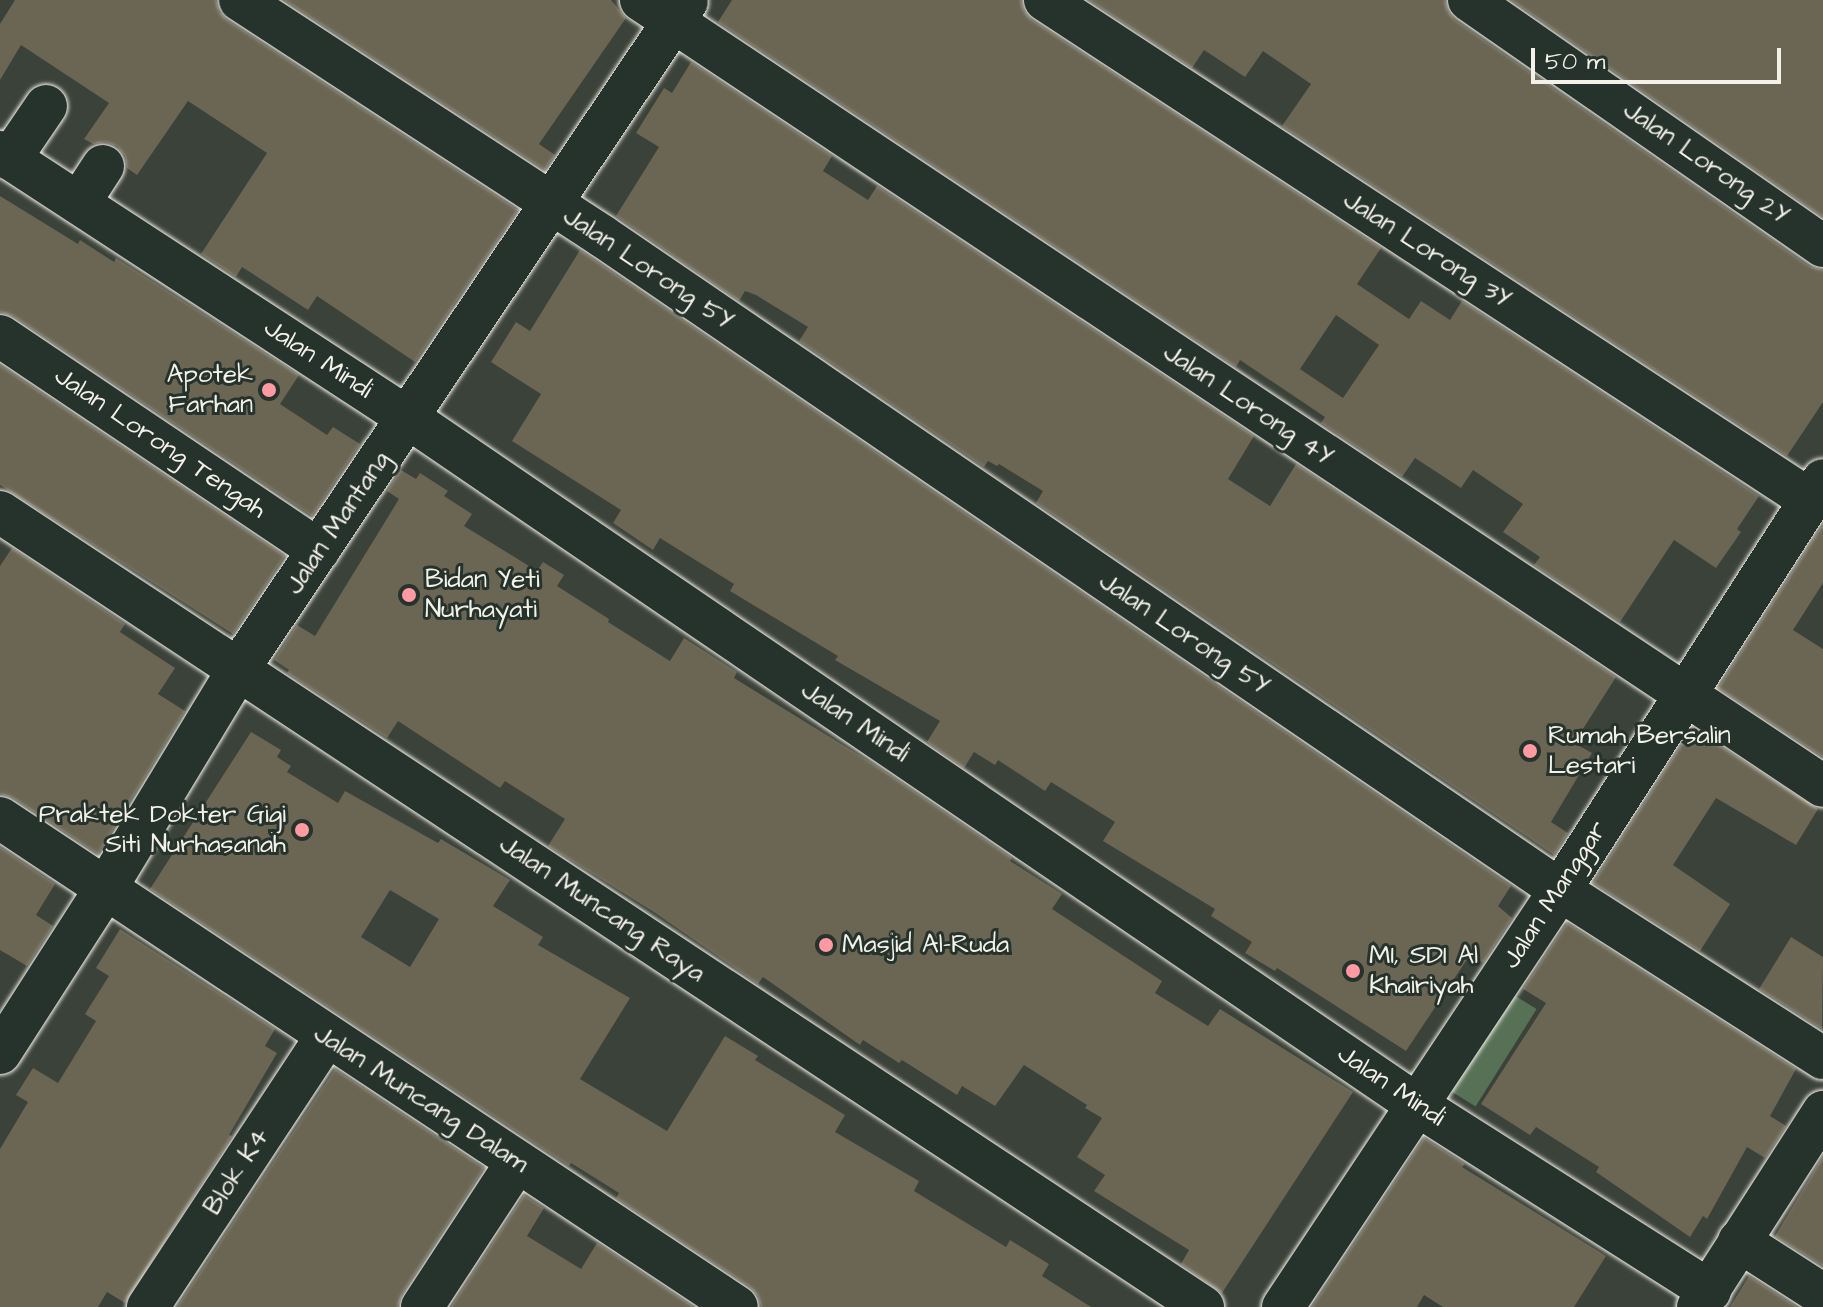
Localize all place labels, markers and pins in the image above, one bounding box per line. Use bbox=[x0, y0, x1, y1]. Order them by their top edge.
place label: Apotek Farhan bbox=[167, 359, 253, 420]
marker: Apotek Farhan bbox=[260, 381, 278, 399]
place label: Bidan Yeti Nurhayati bbox=[425, 564, 540, 626]
marker: Bidan Yeti Nurhayati bbox=[400, 586, 418, 604]
place label: Rumah Bersalin Lestari bbox=[1548, 720, 1731, 782]
marker: Rumah Bersalin Lestari bbox=[1519, 740, 1541, 762]
place label: Praktek Dokter Gigi Siti Nurhasanah bbox=[39, 799, 286, 860]
marker: Praktek Dokter Gigi Siti Nurhasanah bbox=[293, 821, 311, 839]
place label: Masjid Al-Ruda bbox=[842, 929, 1009, 961]
marker: Masjid Al-Ruda bbox=[817, 936, 835, 954]
place label: MI, SDI Al Khairiyah bbox=[1369, 940, 1478, 1002]
marker: MI, SDI Al Khairiyah bbox=[1344, 962, 1362, 980]

